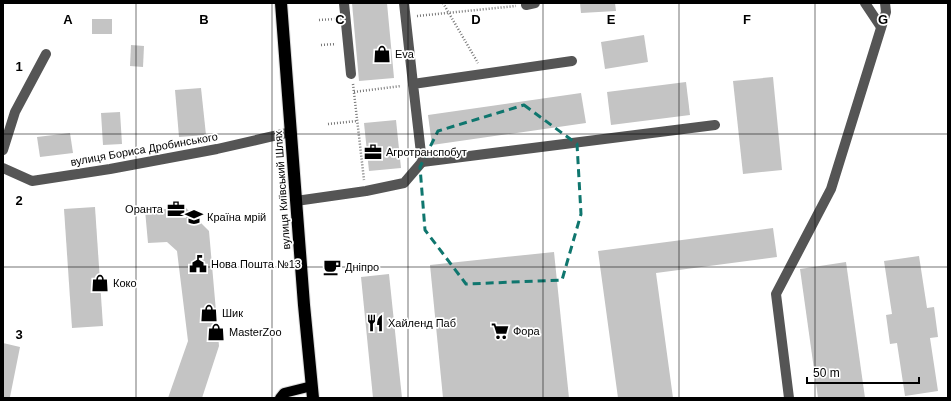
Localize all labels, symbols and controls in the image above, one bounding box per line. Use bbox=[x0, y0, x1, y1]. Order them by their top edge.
text: A bbox=[63, 12, 73, 27]
text: B bbox=[199, 12, 209, 27]
text: C bbox=[335, 12, 345, 27]
text: D bbox=[471, 12, 481, 27]
text: E bbox=[607, 12, 616, 27]
text: F bbox=[743, 12, 751, 27]
text: G bbox=[878, 12, 888, 27]
shop icon: Eva bbox=[372, 44, 392, 64]
place label: Eva bbox=[395, 48, 415, 60]
text: 1 bbox=[15, 59, 23, 74]
street label: вулиця Бориса Дробинського bbox=[69, 130, 219, 168]
street label: вулиця Київський Шлях bbox=[272, 130, 292, 250]
office icon: Агротранспобут bbox=[363, 142, 383, 162]
place label: Агротранспобут bbox=[386, 146, 467, 158]
text: 2 bbox=[15, 193, 23, 208]
office icon: Оранта bbox=[166, 199, 186, 219]
place label: Оранта bbox=[125, 203, 164, 215]
school or university icon: Країна мрій bbox=[184, 207, 204, 227]
place label: Країна мрій bbox=[207, 211, 266, 223]
public building icon: Нова Пошта №13 bbox=[188, 254, 208, 274]
cafe icon: Дніпро bbox=[322, 257, 342, 277]
place label: Нова Пошта №13 bbox=[211, 258, 301, 270]
place label: Дніпро bbox=[345, 261, 379, 273]
shop icon: Коко bbox=[90, 273, 110, 293]
place label: Коко bbox=[113, 277, 137, 289]
shop icon: Шик bbox=[199, 303, 219, 323]
place label: Шик bbox=[222, 307, 243, 319]
restaurant icon: Хайленд Паб bbox=[365, 313, 385, 333]
place label: Хайленд Паб bbox=[388, 317, 456, 329]
supermarket icon: Фора bbox=[490, 321, 510, 341]
shop icon: MasterZoo bbox=[206, 322, 226, 342]
place label: Фора bbox=[513, 325, 541, 337]
place label: MasterZoo bbox=[229, 326, 282, 338]
text: 3 bbox=[15, 327, 23, 342]
scale bar bbox=[807, 359, 919, 385]
text: 50 m bbox=[813, 366, 840, 380]

